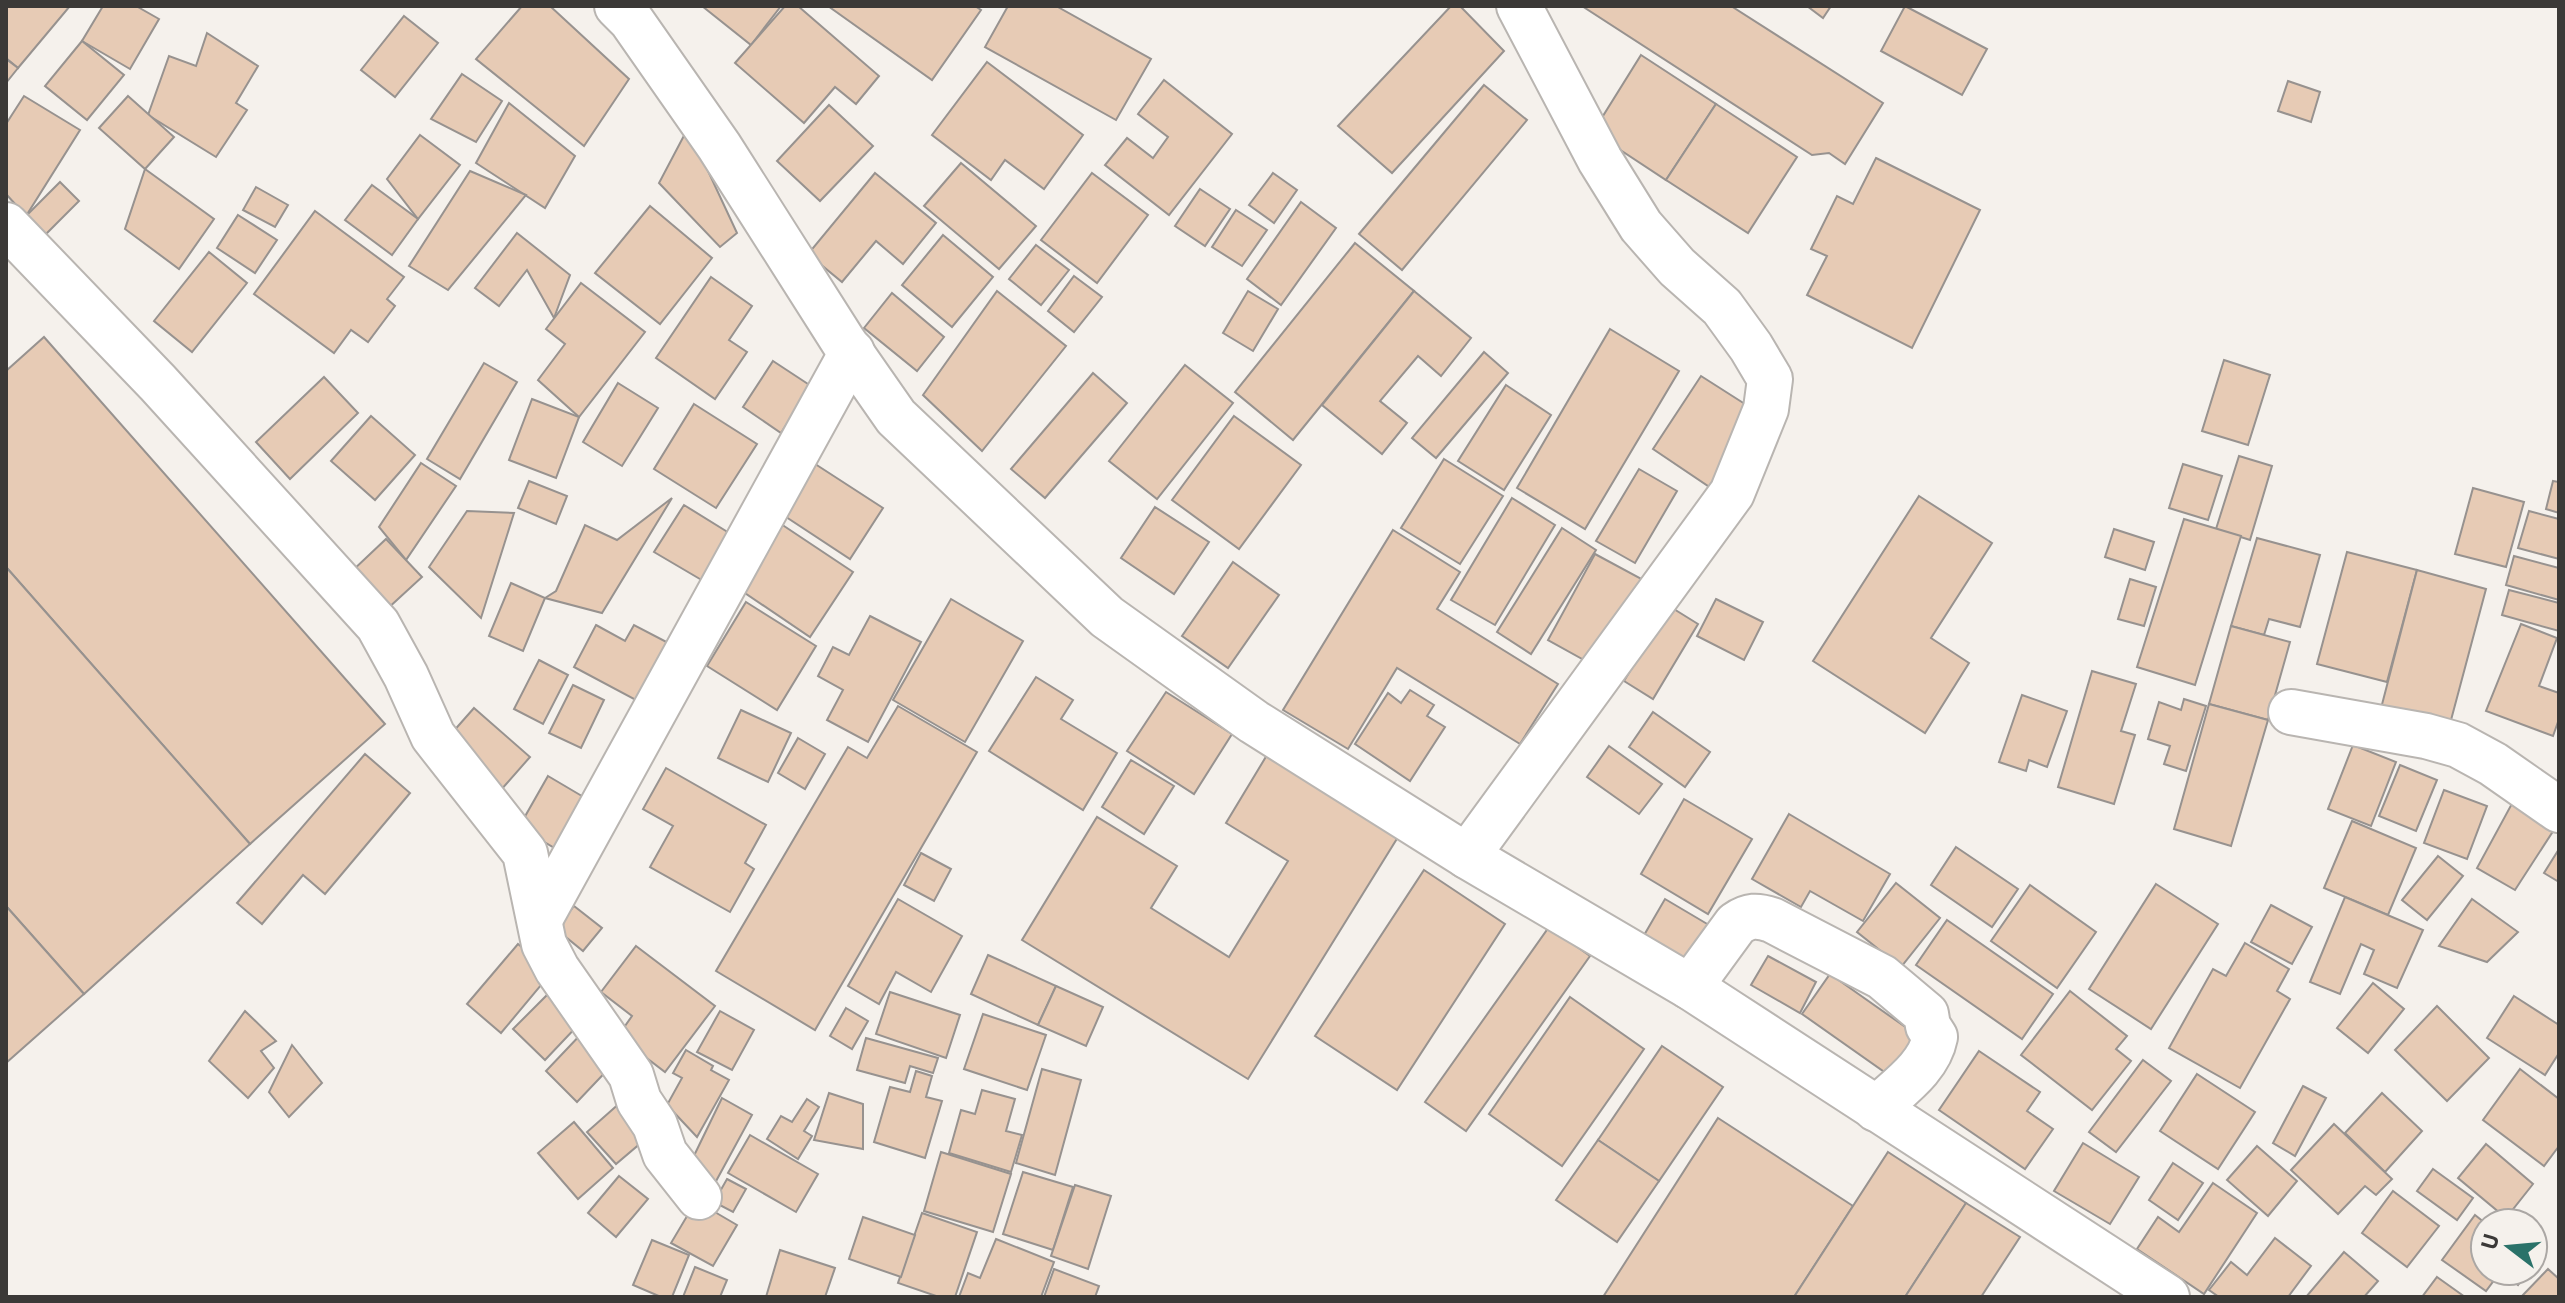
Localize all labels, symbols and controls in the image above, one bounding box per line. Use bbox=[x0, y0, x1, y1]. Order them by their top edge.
north arrow bbox=[2469, 1207, 2549, 1287]
text: U bbox=[2473, 1230, 2505, 1253]

